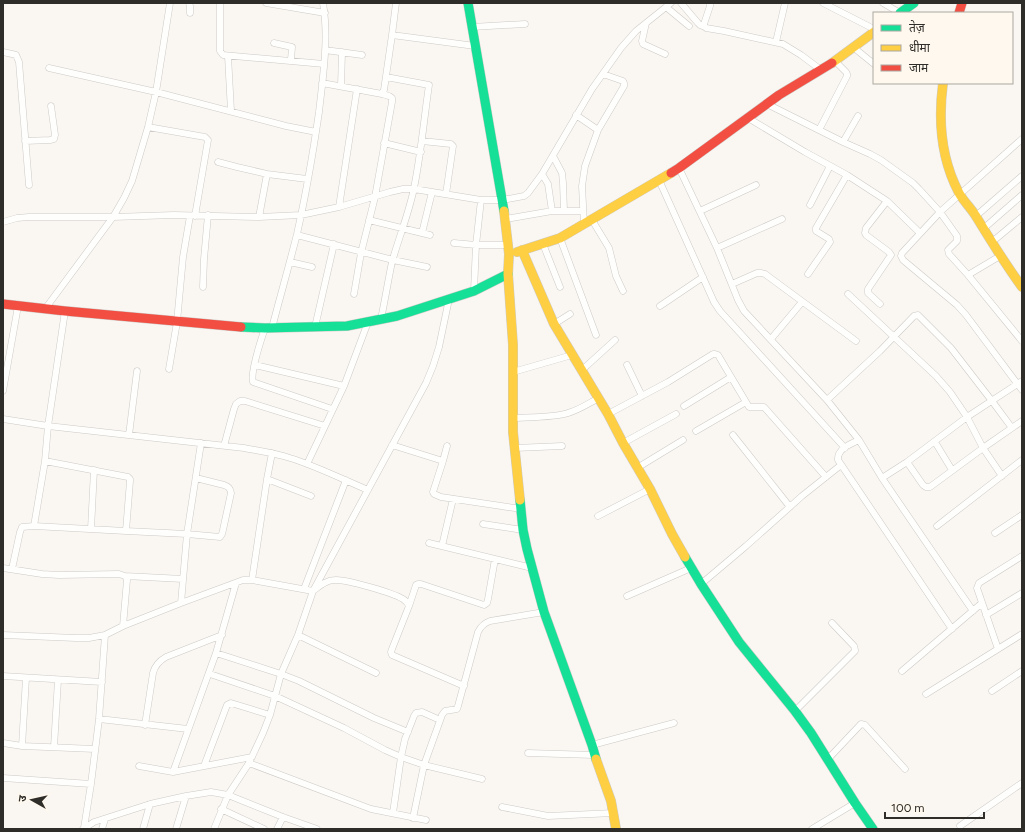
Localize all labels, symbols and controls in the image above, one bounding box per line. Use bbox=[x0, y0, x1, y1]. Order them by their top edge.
legend bbox=[873, 12, 1013, 84]
text: तेज़ bbox=[909, 20, 926, 35]
text: धीमा bbox=[909, 40, 931, 55]
text: जाम bbox=[909, 61, 929, 75]
north arrow bbox=[12, 780, 52, 820]
text: उ bbox=[16, 794, 30, 803]
scale bar bbox=[885, 794, 984, 820]
text: 100 m bbox=[891, 801, 925, 815]

